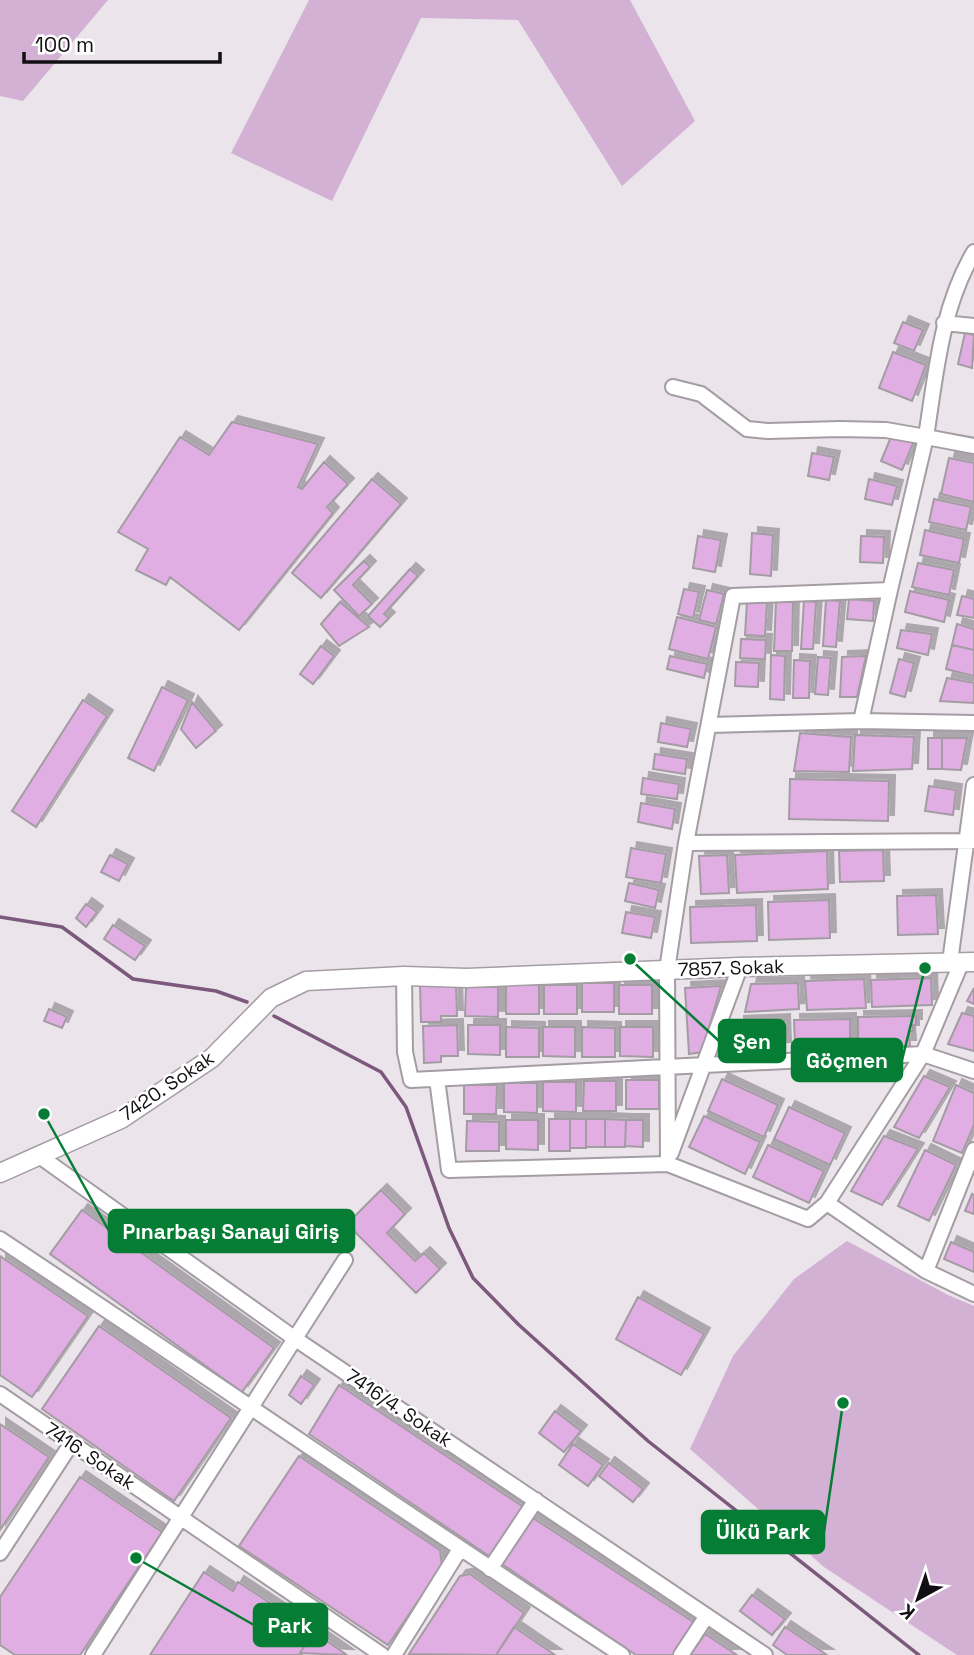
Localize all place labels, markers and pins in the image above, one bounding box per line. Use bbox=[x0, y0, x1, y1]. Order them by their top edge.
callout: Şen bbox=[719, 1020, 785, 1062]
callout: Göçmen bbox=[792, 1039, 902, 1081]
callout: Pınarbaşı Sanayi Giriş bbox=[109, 1210, 354, 1252]
callout: Ülkü Park bbox=[702, 1511, 824, 1553]
callout: Park bbox=[254, 1604, 327, 1646]

